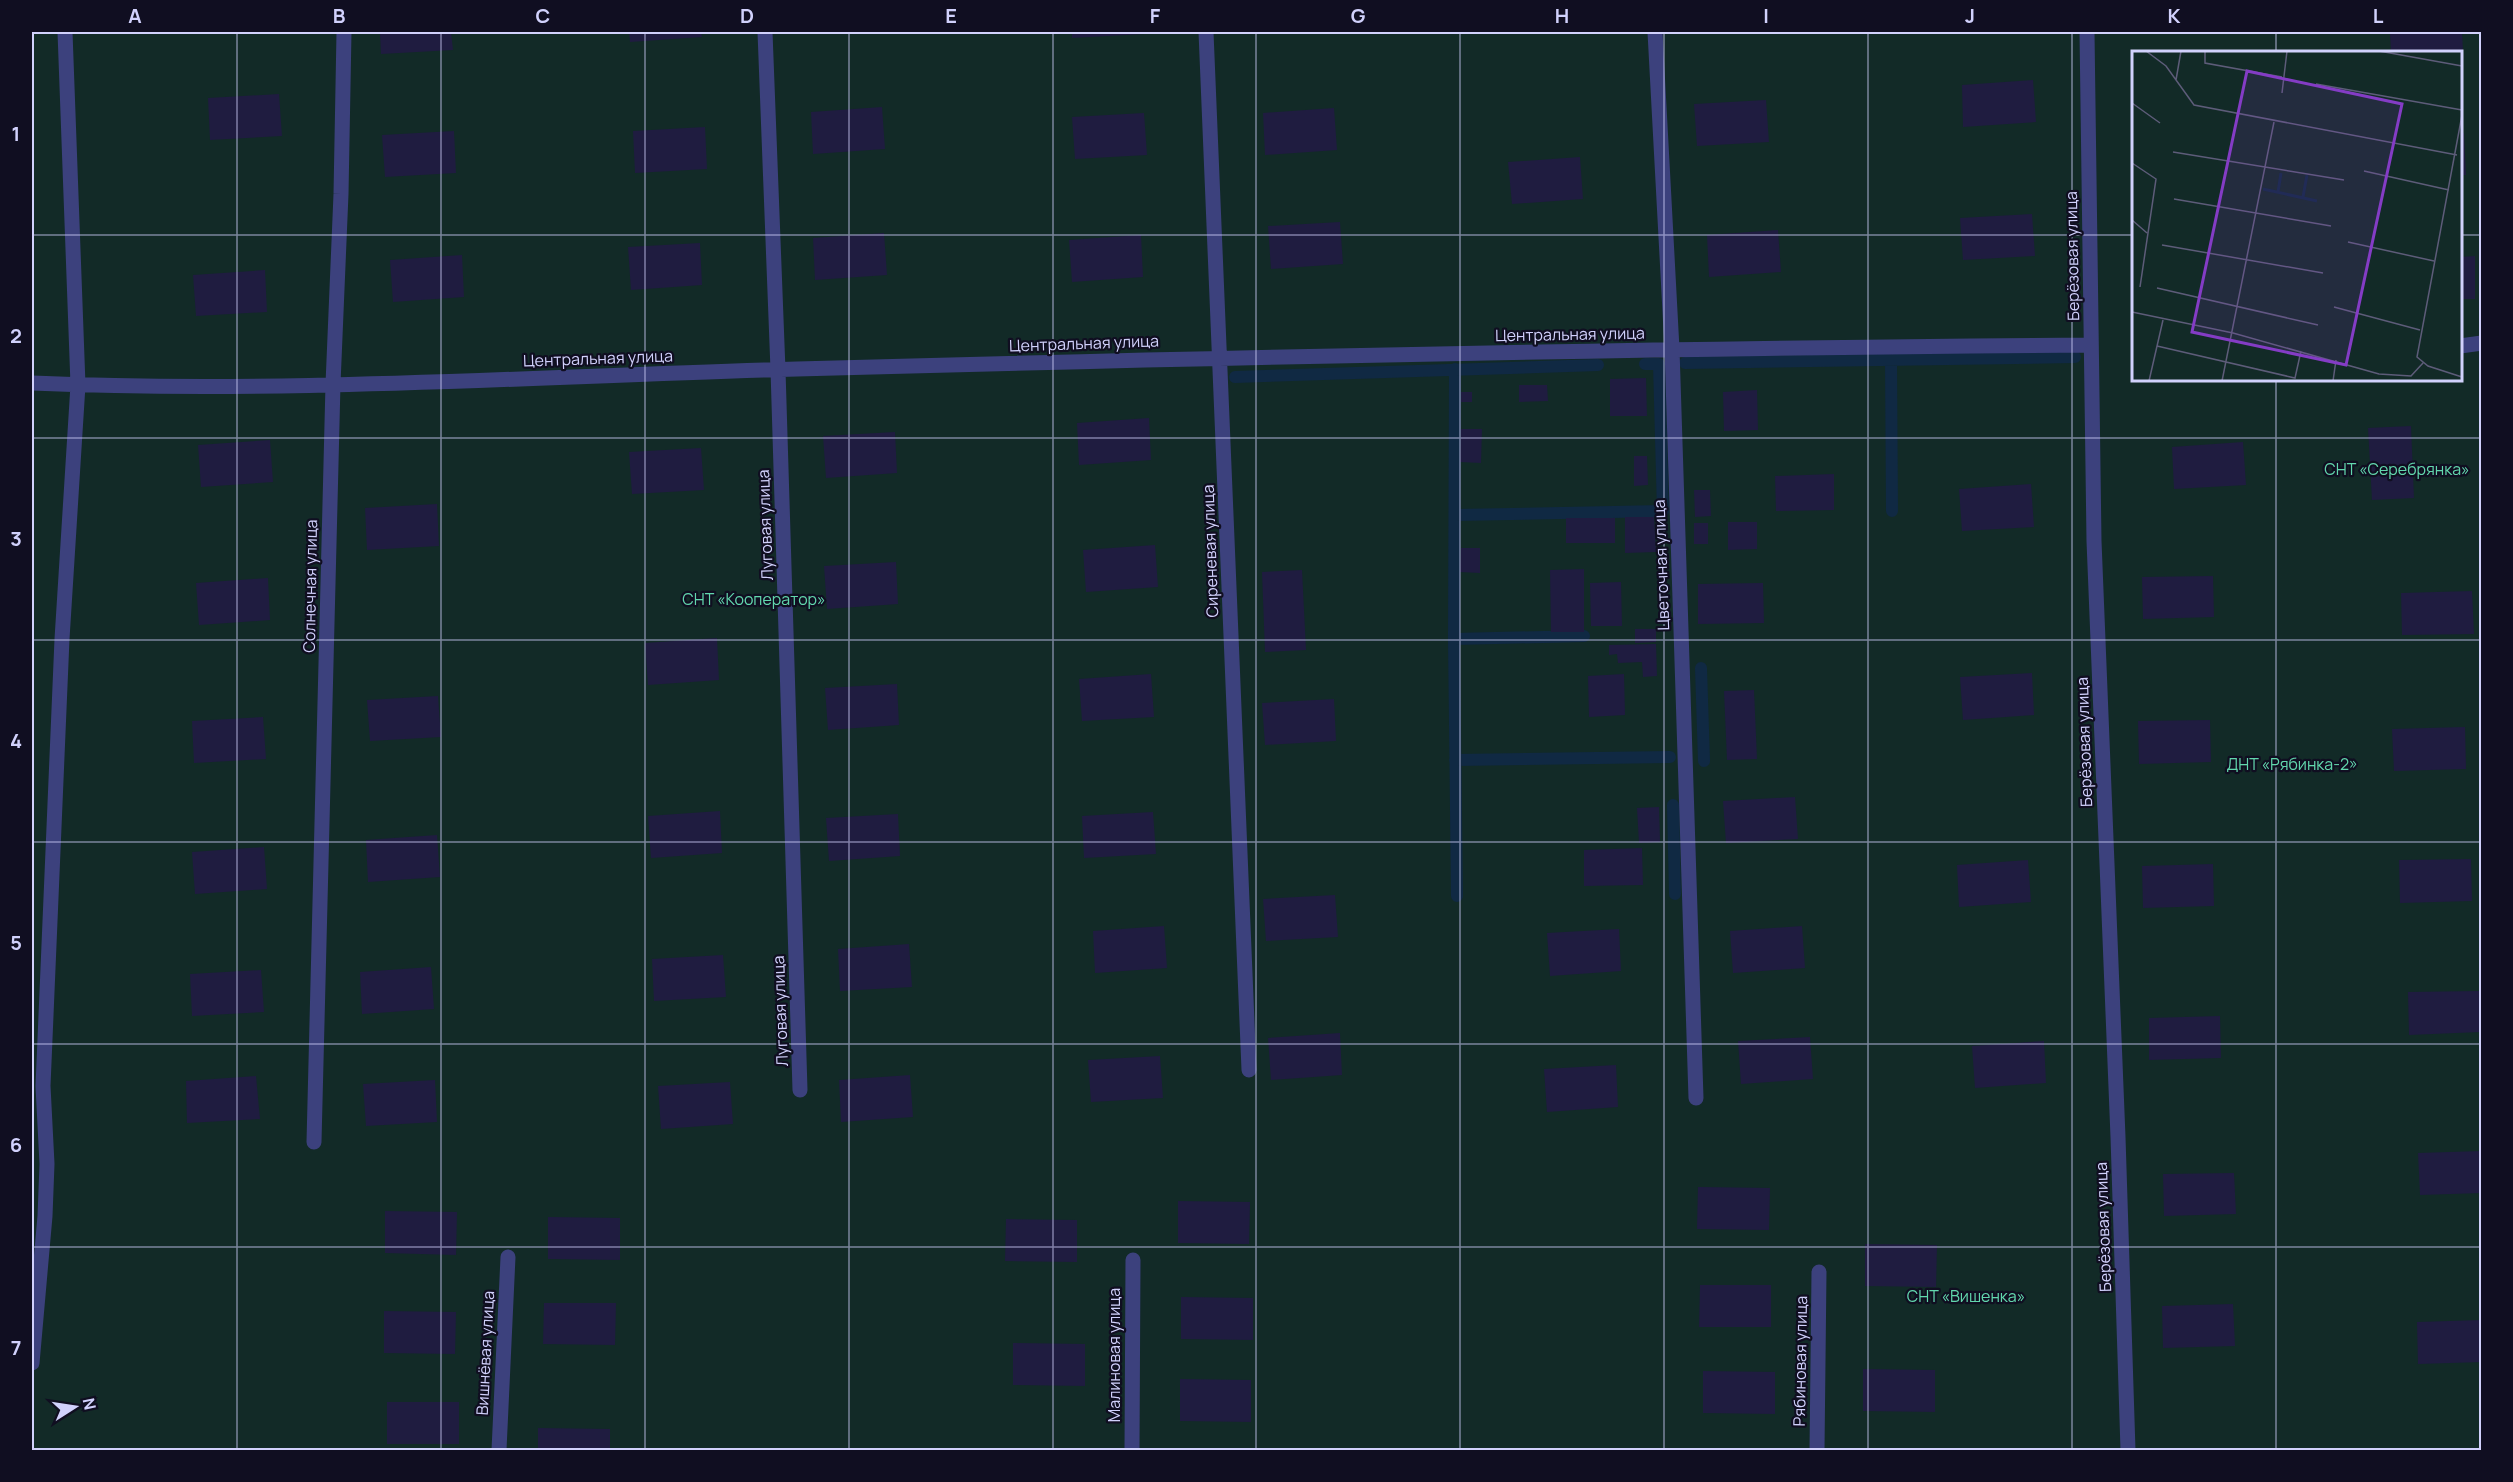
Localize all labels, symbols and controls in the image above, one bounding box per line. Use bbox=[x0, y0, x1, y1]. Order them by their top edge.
text: A bbox=[128, 2, 142, 29]
text: B bbox=[333, 2, 346, 29]
text: C bbox=[536, 2, 550, 29]
text: D bbox=[740, 2, 754, 29]
text: E bbox=[945, 2, 957, 29]
text: F bbox=[1150, 2, 1161, 29]
text: G bbox=[1351, 2, 1366, 29]
text: H bbox=[1555, 2, 1569, 29]
text: I bbox=[1763, 2, 1769, 29]
text: J bbox=[1965, 2, 1975, 29]
text: K bbox=[2168, 2, 2181, 29]
text: L bbox=[2373, 2, 2384, 29]
inset map bbox=[2132, 51, 2462, 381]
text: 1 bbox=[12, 120, 20, 147]
street label: Берёзовая улица bbox=[2060, 191, 2084, 321]
text: 2 bbox=[10, 322, 22, 349]
street label: Центральная улица bbox=[1495, 322, 1645, 346]
street label: Центральная улица bbox=[1009, 329, 1159, 357]
street label: Центральная улица bbox=[523, 344, 673, 372]
park label: СНТ «Серебрянка» bbox=[2324, 458, 2470, 480]
street label: Луговая улица bbox=[752, 469, 778, 581]
street label: Сиреневая улица bbox=[1197, 484, 1223, 618]
street label: Цветочная улица bbox=[1648, 499, 1674, 631]
street label: Солнечная улица bbox=[298, 519, 322, 653]
text: 3 bbox=[10, 525, 22, 552]
park label: СНТ «Кооператор» bbox=[682, 588, 826, 610]
street label: Берёзовая улица bbox=[2071, 677, 2097, 807]
text: 4 bbox=[10, 727, 22, 754]
park label: ДНТ «Рябинка-2» bbox=[2226, 753, 2358, 775]
text: 5 bbox=[10, 929, 22, 956]
street label: Луговая улица bbox=[767, 955, 793, 1067]
text: 6 bbox=[10, 1131, 22, 1158]
street label: Берёзовая улица bbox=[2090, 1162, 2116, 1292]
park label: СНТ «Вишенка» bbox=[1907, 1285, 2025, 1307]
street label: Малиновая улица bbox=[1103, 1288, 1125, 1422]
street label: Вишнёвая улица bbox=[471, 1290, 499, 1416]
street label: Рябиновая улица bbox=[1788, 1296, 1812, 1426]
text: 7 bbox=[11, 1334, 21, 1361]
north arrow bbox=[45, 1377, 105, 1437]
text: N bbox=[78, 1396, 102, 1412]

